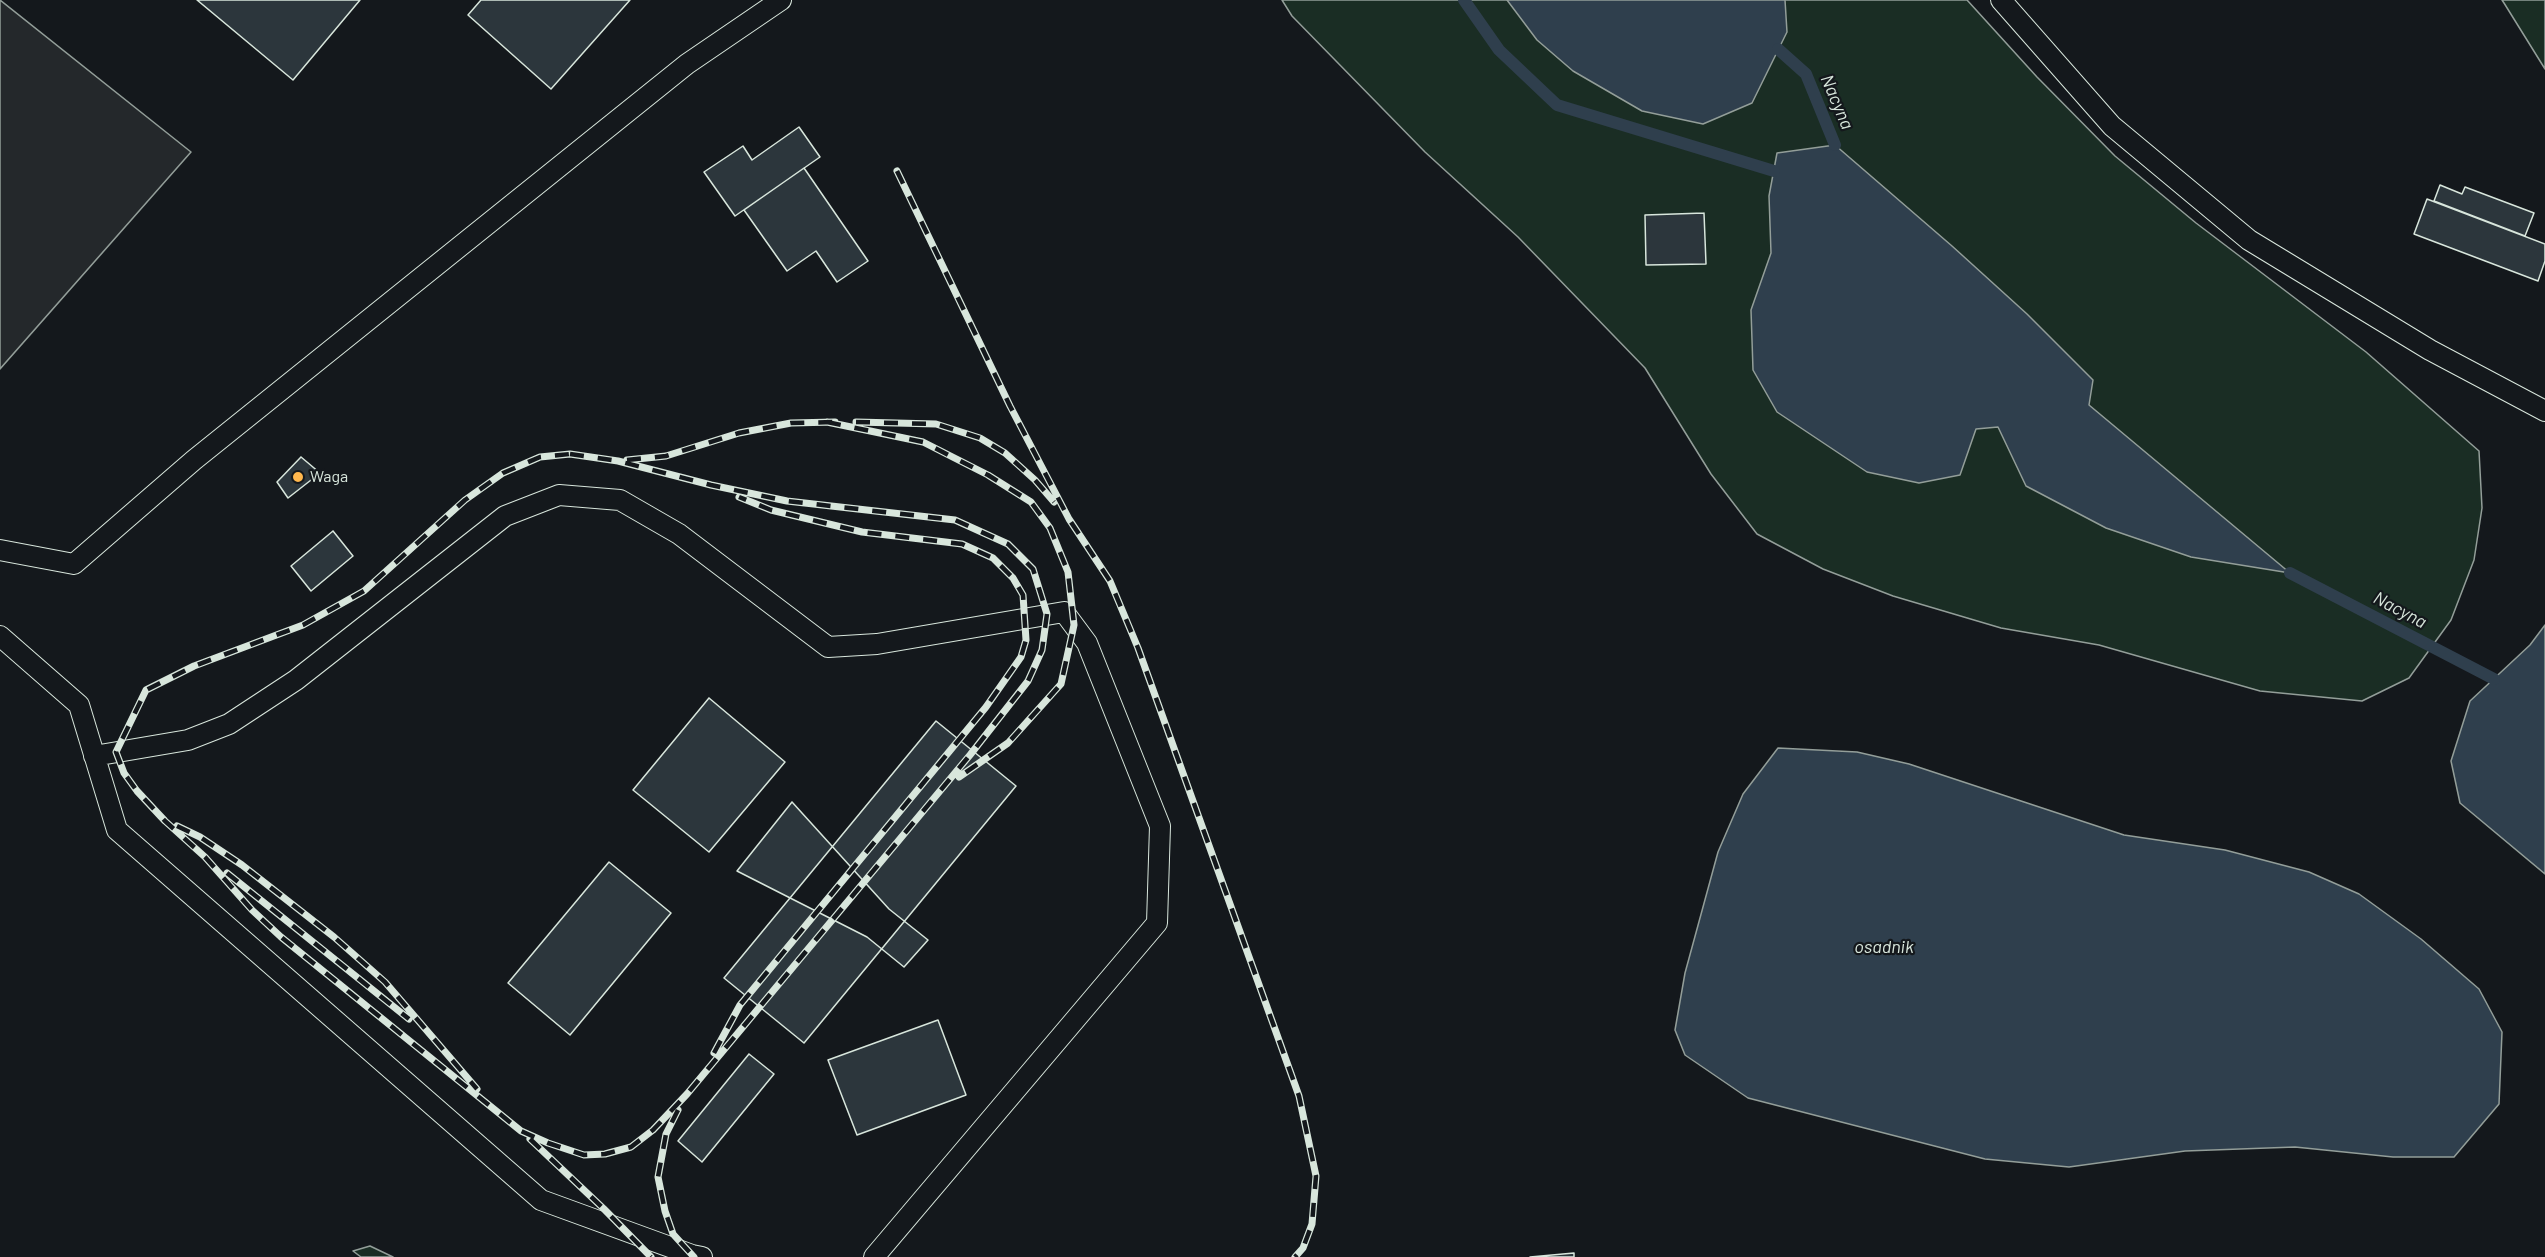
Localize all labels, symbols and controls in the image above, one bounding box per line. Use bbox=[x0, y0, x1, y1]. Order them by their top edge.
water label: Nacyna bbox=[1816, 71, 1858, 133]
place label: Waga bbox=[310, 467, 348, 487]
marker: Waga bbox=[291, 470, 305, 484]
water label: Nacyna bbox=[2370, 587, 2430, 633]
water label: osadnik bbox=[1854, 936, 1914, 958]

